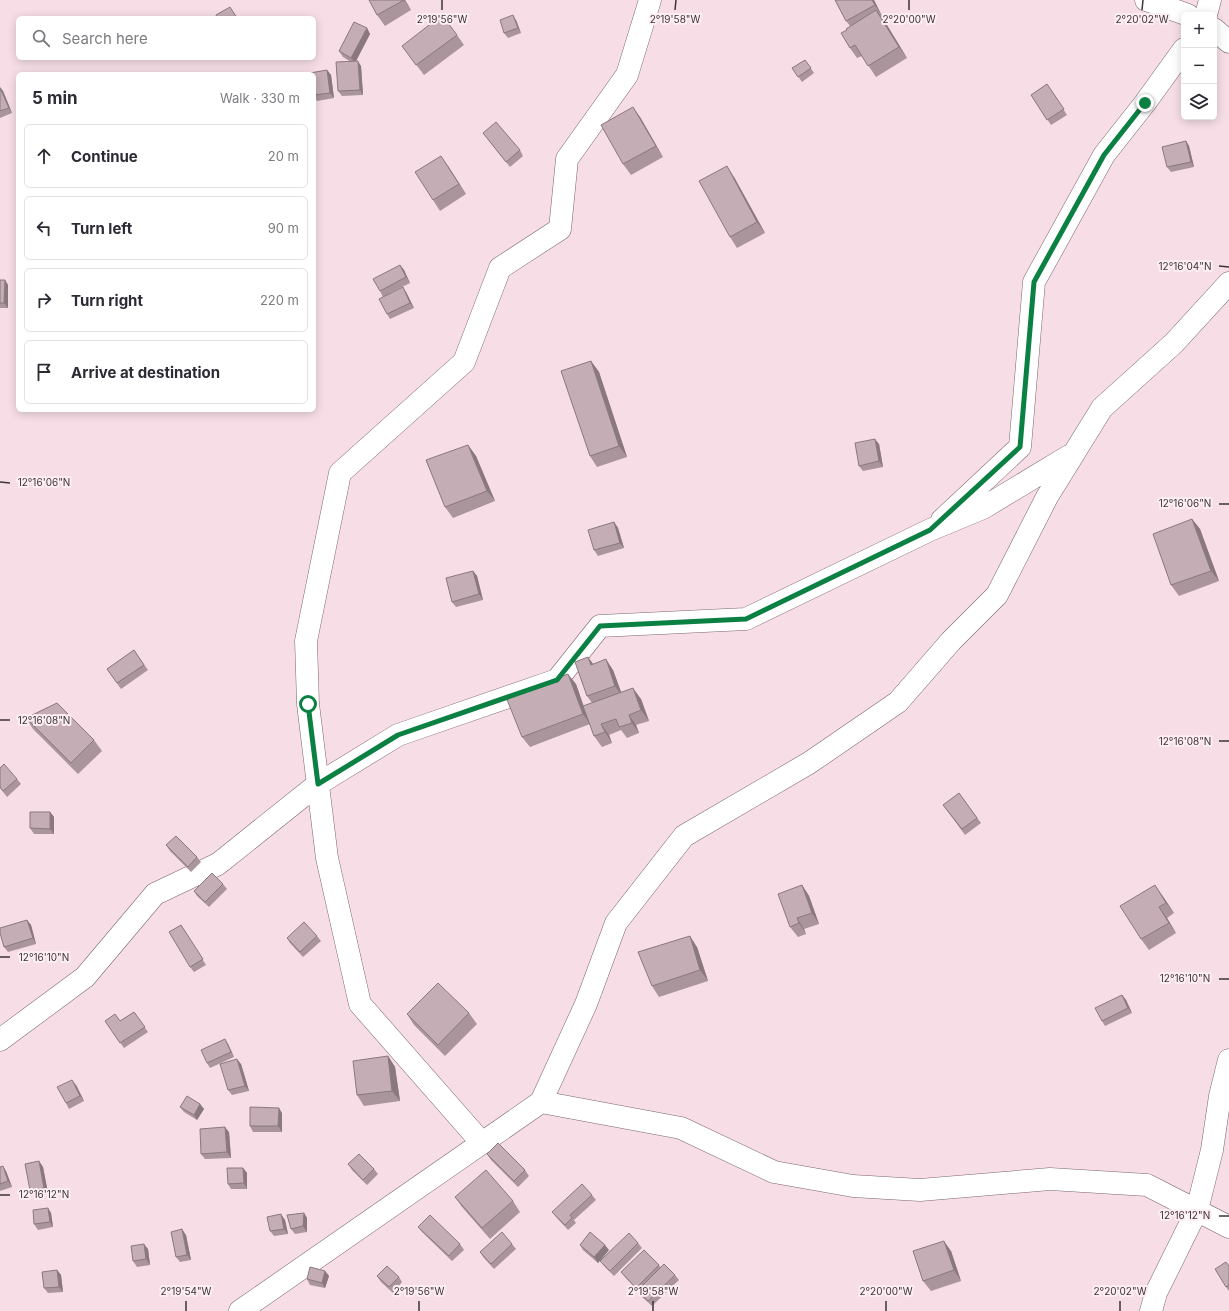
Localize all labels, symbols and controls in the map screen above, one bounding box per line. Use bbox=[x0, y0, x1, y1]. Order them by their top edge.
map controls bbox=[1181, 12, 1217, 120]
button: + bbox=[1181, 12, 1217, 48]
text: 2°19'56"W bbox=[417, 13, 468, 25]
text: 2°19'58"W bbox=[650, 13, 700, 25]
text: 2°20'00"W bbox=[882, 13, 936, 25]
text: 2°20'02"W bbox=[1116, 13, 1169, 25]
search box bbox=[16, 16, 316, 60]
icon: search bbox=[30, 27, 52, 49]
text: Search here bbox=[62, 29, 148, 48]
button: − bbox=[1181, 48, 1217, 84]
button: layers bbox=[1181, 84, 1217, 120]
text: 5 min bbox=[32, 88, 78, 108]
text: Walk · 330 m bbox=[220, 90, 300, 106]
route end bbox=[1136, 94, 1154, 112]
icon: ahead bbox=[33, 145, 55, 167]
text: Continue bbox=[71, 147, 138, 166]
text: 20 m bbox=[268, 148, 299, 164]
icon: left bbox=[33, 217, 55, 239]
text: Turn left bbox=[71, 219, 132, 238]
text: 90 m bbox=[268, 220, 299, 236]
text: 12°16'04"N bbox=[1159, 260, 1211, 272]
icon: right bbox=[33, 289, 55, 311]
text: Turn right bbox=[71, 291, 143, 310]
text: 220 m bbox=[260, 292, 299, 308]
icon: arrive bbox=[33, 361, 55, 383]
text: Arrive at destination bbox=[71, 363, 220, 382]
text: 12°16'06"N bbox=[18, 476, 70, 488]
text: 12°16'06"N bbox=[1159, 497, 1211, 509]
route start bbox=[299, 695, 317, 713]
text: 12°16'08"N bbox=[18, 714, 70, 726]
text: 12°16'08"N bbox=[1159, 735, 1211, 747]
text: 12°16'10"N bbox=[19, 951, 69, 963]
text: 12°16'10"N bbox=[1160, 972, 1210, 984]
text: 12°16'12"N bbox=[19, 1188, 69, 1200]
text: 12°16'12"N bbox=[1160, 1209, 1210, 1221]
text: 2°19'54"W bbox=[161, 1285, 212, 1297]
text: 2°19'56"W bbox=[394, 1285, 445, 1297]
text: 2°19'58"W bbox=[628, 1285, 678, 1297]
text: 2°20'00"W bbox=[859, 1285, 913, 1297]
text: 2°20'02"W bbox=[1094, 1285, 1147, 1297]

